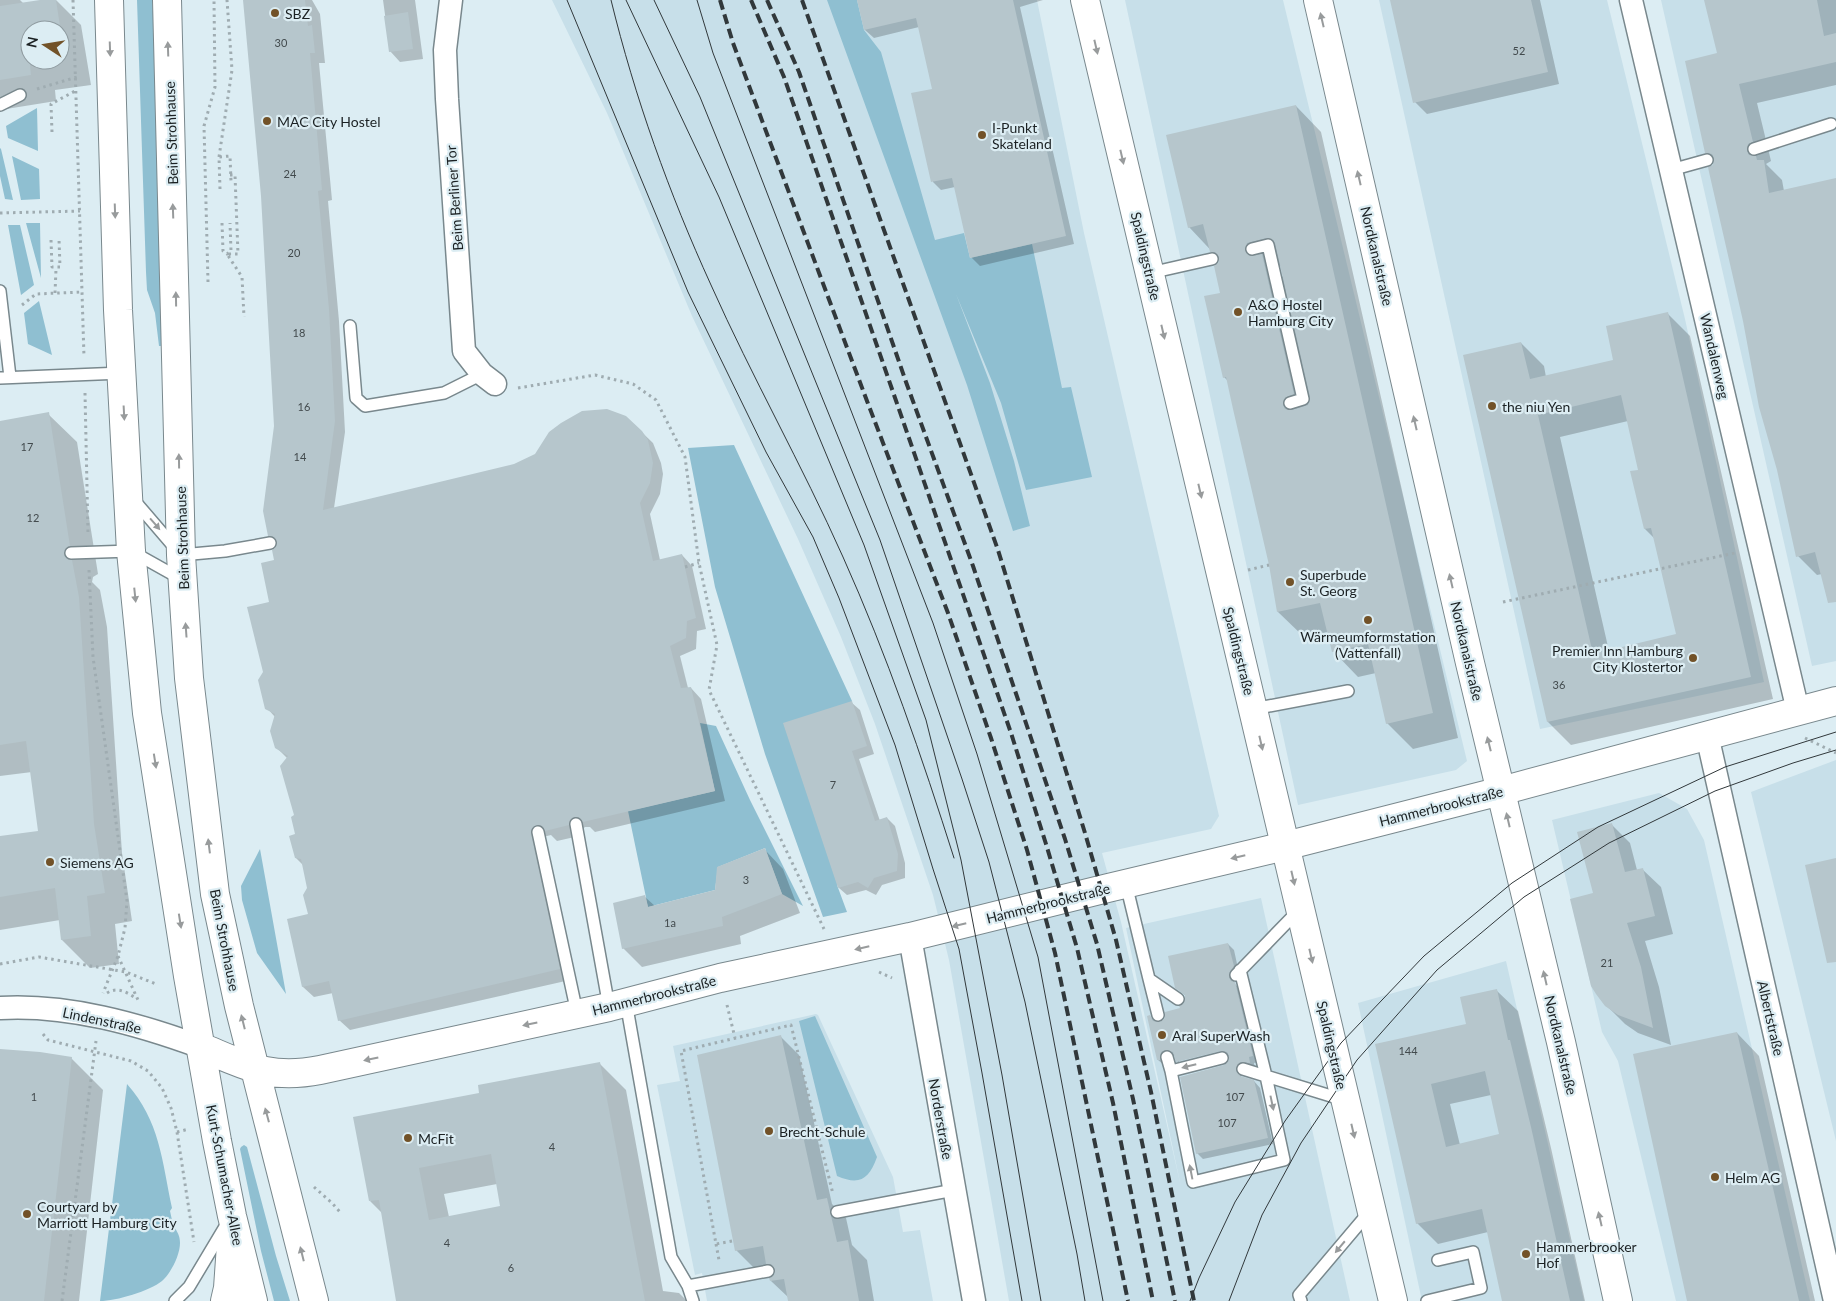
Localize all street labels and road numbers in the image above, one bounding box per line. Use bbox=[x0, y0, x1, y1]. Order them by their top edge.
street label: Beim Strohhause bbox=[161, 81, 181, 185]
street label: Beim Berliner Tor bbox=[442, 145, 466, 251]
street label: Nordkanalstraße bbox=[1357, 205, 1397, 307]
street label: Spaldingstraße bbox=[1128, 210, 1164, 302]
street label: Wandalenweg bbox=[1697, 312, 1733, 400]
street label: Beim Strohhause bbox=[172, 486, 192, 590]
street label: Nordkanalstraße bbox=[1447, 600, 1487, 702]
street label: Spaldingstraße bbox=[1220, 605, 1258, 697]
street label: Hammerbrookstraße bbox=[1377, 782, 1505, 830]
street label: Hammerbrookstraße bbox=[984, 879, 1112, 927]
street label: Beim Strohhause bbox=[207, 887, 243, 993]
street label: Hammerbrookstraße bbox=[590, 971, 718, 1019]
street label: Albertstraße bbox=[1754, 979, 1788, 1057]
street label: Nordkanalstraße bbox=[1541, 994, 1581, 1096]
street label: Spaldingstraße bbox=[1314, 999, 1350, 1091]
street label: Lindenstraße bbox=[61, 1003, 143, 1037]
street label: Norderstraße bbox=[926, 1077, 956, 1161]
street label: Kurt-Schumacher-Allee bbox=[203, 1103, 247, 1247]

